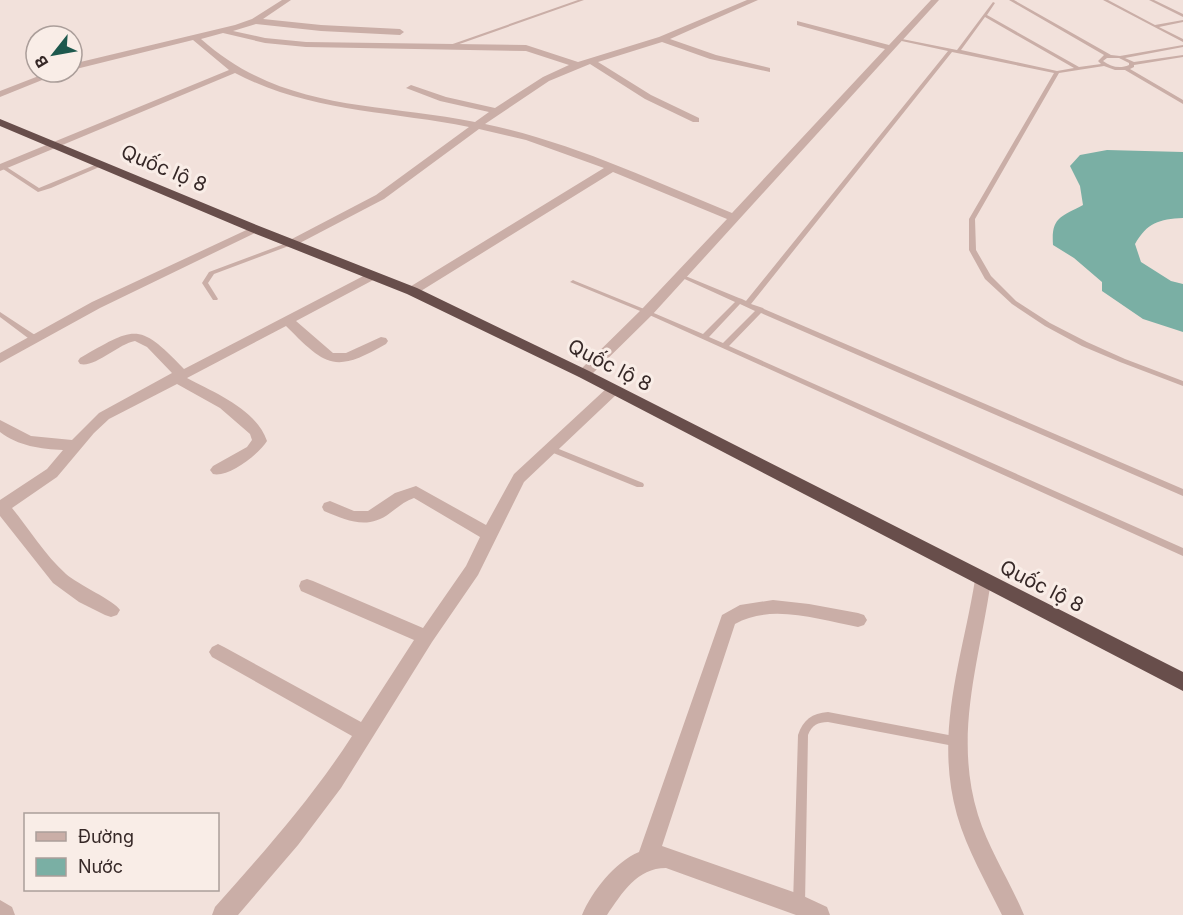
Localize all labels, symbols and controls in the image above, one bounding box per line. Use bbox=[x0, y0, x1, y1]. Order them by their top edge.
north arrow bbox=[24, 24, 84, 84]
text: B bbox=[30, 52, 52, 71]
street label: Quốc lộ 8 bbox=[117, 139, 211, 197]
street label: Quốc lộ 8 bbox=[564, 334, 656, 396]
street label: Quốc lộ 8 bbox=[996, 555, 1088, 617]
legend bbox=[24, 813, 219, 891]
text: Đường bbox=[78, 826, 134, 847]
text: Nước bbox=[78, 856, 123, 877]

